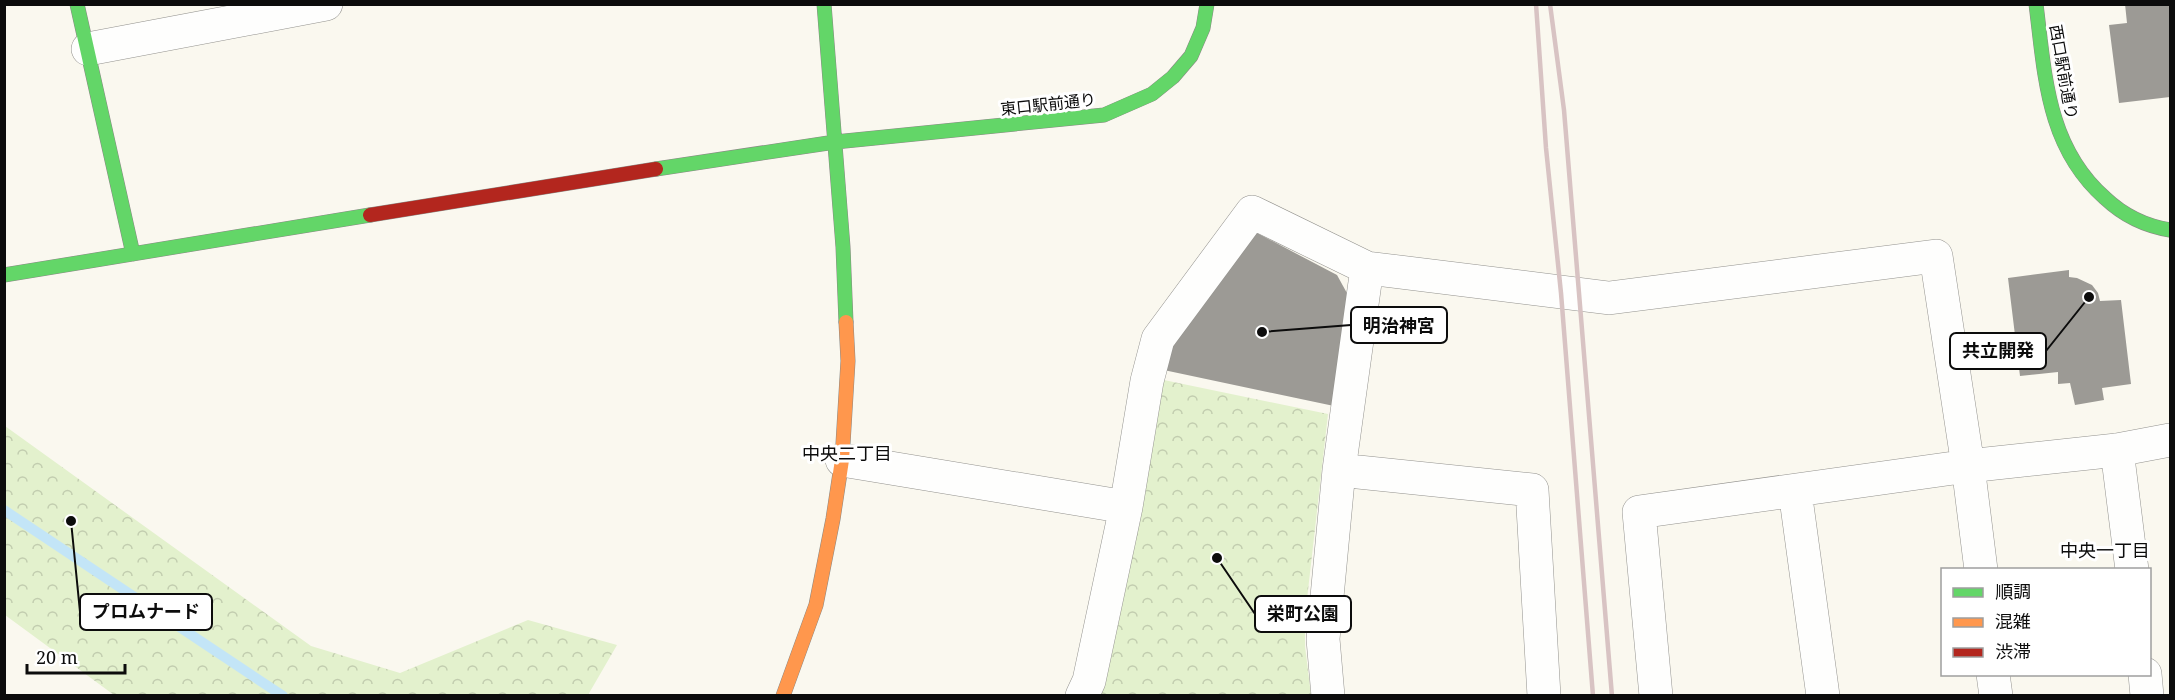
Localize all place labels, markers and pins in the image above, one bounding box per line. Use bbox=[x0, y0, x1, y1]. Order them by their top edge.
callout: 明治神宮 bbox=[1351, 307, 1447, 343]
callout: 共立開発 bbox=[1950, 333, 2046, 369]
callout: プロムナード bbox=[80, 594, 212, 630]
callout: 栄町公園 bbox=[1255, 596, 1351, 632]

